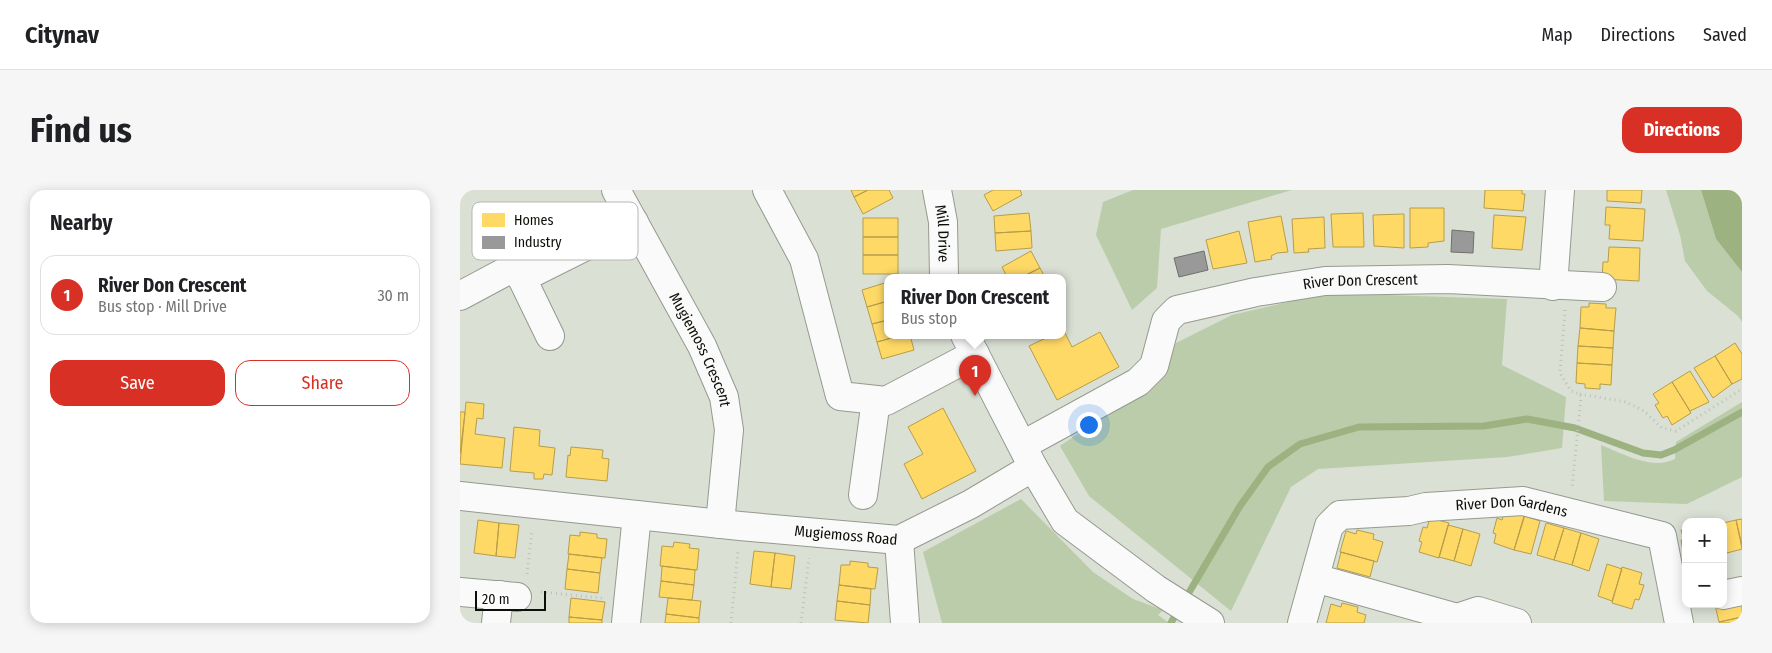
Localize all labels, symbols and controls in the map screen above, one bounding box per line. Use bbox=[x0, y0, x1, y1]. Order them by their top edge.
text: Citynav bbox=[25, 21, 99, 49]
text: Map bbox=[1541, 24, 1573, 46]
text: Directions bbox=[1601, 24, 1675, 46]
text: Saved bbox=[1703, 24, 1747, 46]
button: Directions bbox=[1622, 107, 1742, 153]
text: Find us bbox=[30, 109, 132, 151]
legend bbox=[472, 202, 638, 260]
street label: Mill Drive bbox=[931, 203, 953, 262]
text: Nearby bbox=[50, 210, 112, 236]
text: Homes bbox=[514, 212, 554, 229]
text: Industry bbox=[514, 234, 562, 251]
street label: River Don Crescent bbox=[1301, 270, 1418, 293]
text: River Don Crescent bbox=[98, 274, 247, 297]
popup bbox=[884, 274, 1066, 339]
text: 1 bbox=[64, 286, 70, 305]
text: 30 m bbox=[377, 286, 409, 305]
text: River Don Crescent bbox=[901, 286, 1049, 309]
street label: Mugiemoss Crescent bbox=[665, 289, 734, 408]
text: Bus stop · Mill Drive bbox=[98, 297, 227, 316]
text: Bus stop bbox=[901, 309, 957, 328]
pin: 1 bbox=[959, 355, 991, 396]
button: Save bbox=[50, 360, 225, 406]
button: Share bbox=[235, 360, 410, 406]
your location bbox=[1076, 412, 1102, 438]
street label: River Don Gardens bbox=[1455, 492, 1570, 521]
map controls bbox=[1682, 518, 1727, 608]
button: + bbox=[1682, 518, 1727, 563]
street label: Mugiemoss Road bbox=[794, 522, 898, 549]
button: − bbox=[1682, 563, 1727, 608]
scale bar bbox=[475, 588, 546, 611]
text: 20 m bbox=[482, 591, 510, 608]

